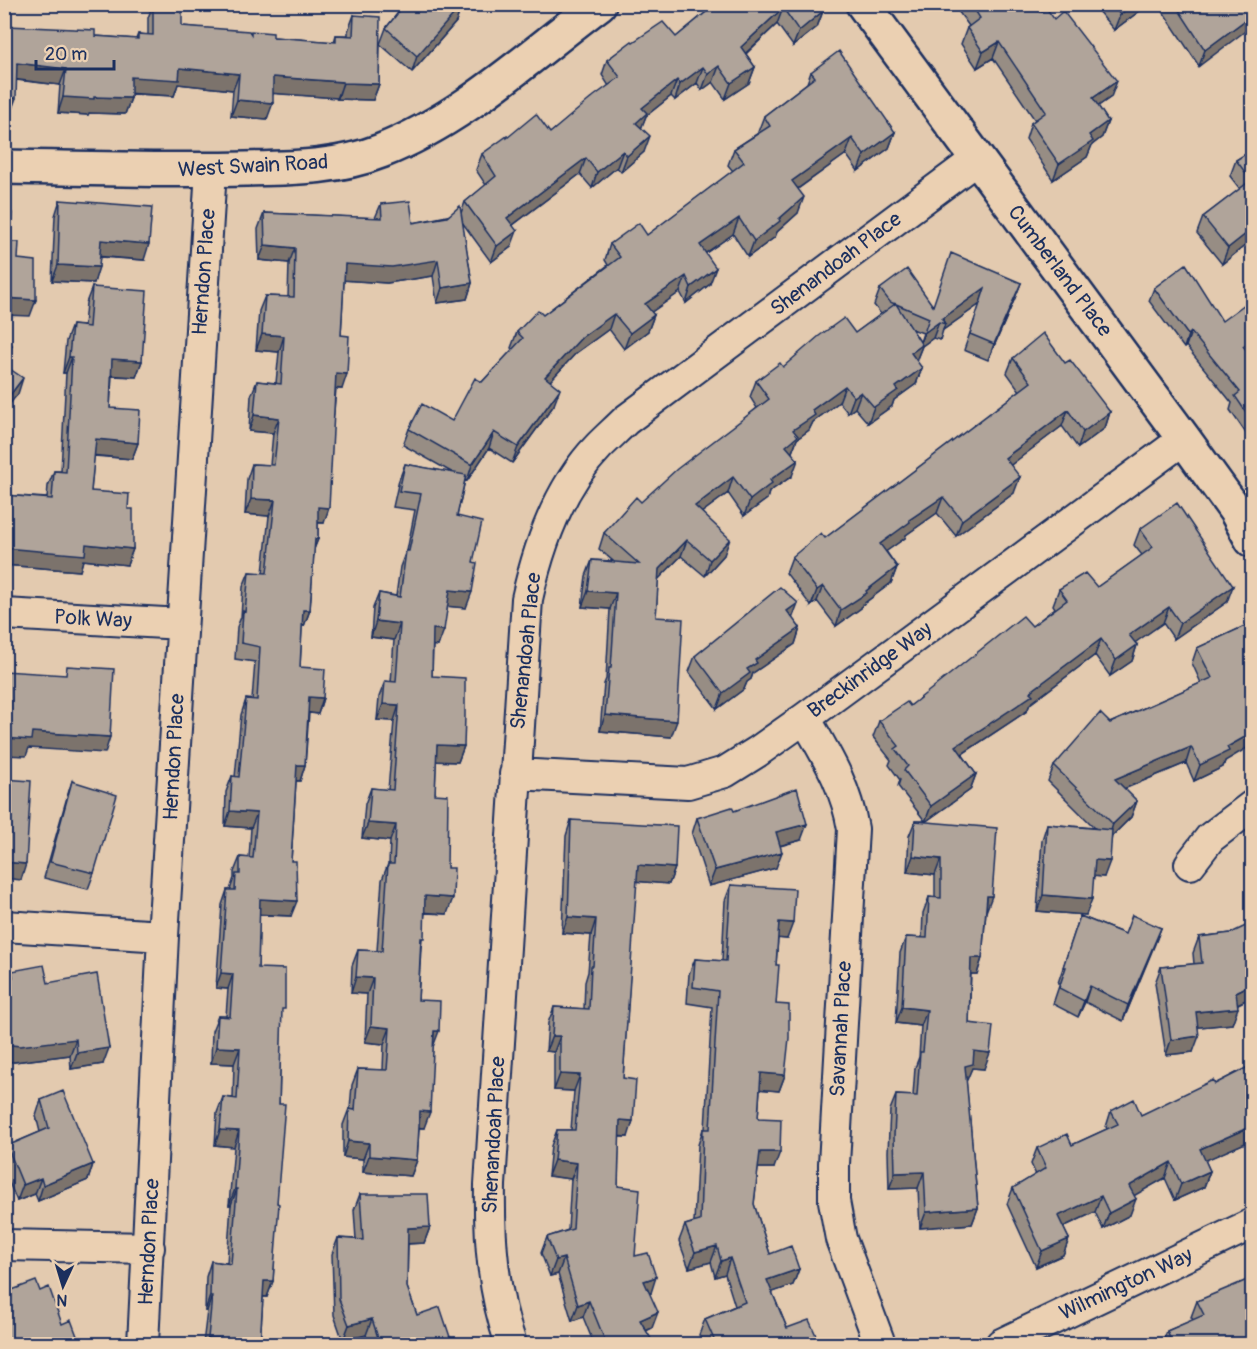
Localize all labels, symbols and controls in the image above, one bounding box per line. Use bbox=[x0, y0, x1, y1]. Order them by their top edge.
scale bar bbox=[36, 33, 114, 71]
text: 20 m bbox=[45, 43, 87, 66]
street label: West Swain Road bbox=[177, 149, 329, 183]
street label: Cumberland Place bbox=[1002, 200, 1119, 343]
street label: Shenandoah Place bbox=[765, 205, 908, 322]
street label: Herndon Place bbox=[186, 207, 222, 336]
street label: Shenandoah Place bbox=[504, 571, 548, 731]
street label: Polk Way bbox=[53, 603, 133, 635]
street label: Breckinridge Way bbox=[802, 616, 938, 724]
street label: Herndon Place bbox=[157, 692, 191, 821]
street label: Savannah Place bbox=[824, 960, 858, 1098]
street label: Shenandoah Place bbox=[476, 1055, 512, 1214]
street label: Herndon Place bbox=[132, 1177, 166, 1306]
street label: Wilmington Way bbox=[1055, 1241, 1197, 1327]
north arrow bbox=[33, 1256, 93, 1316]
text: N bbox=[56, 1290, 68, 1310]

